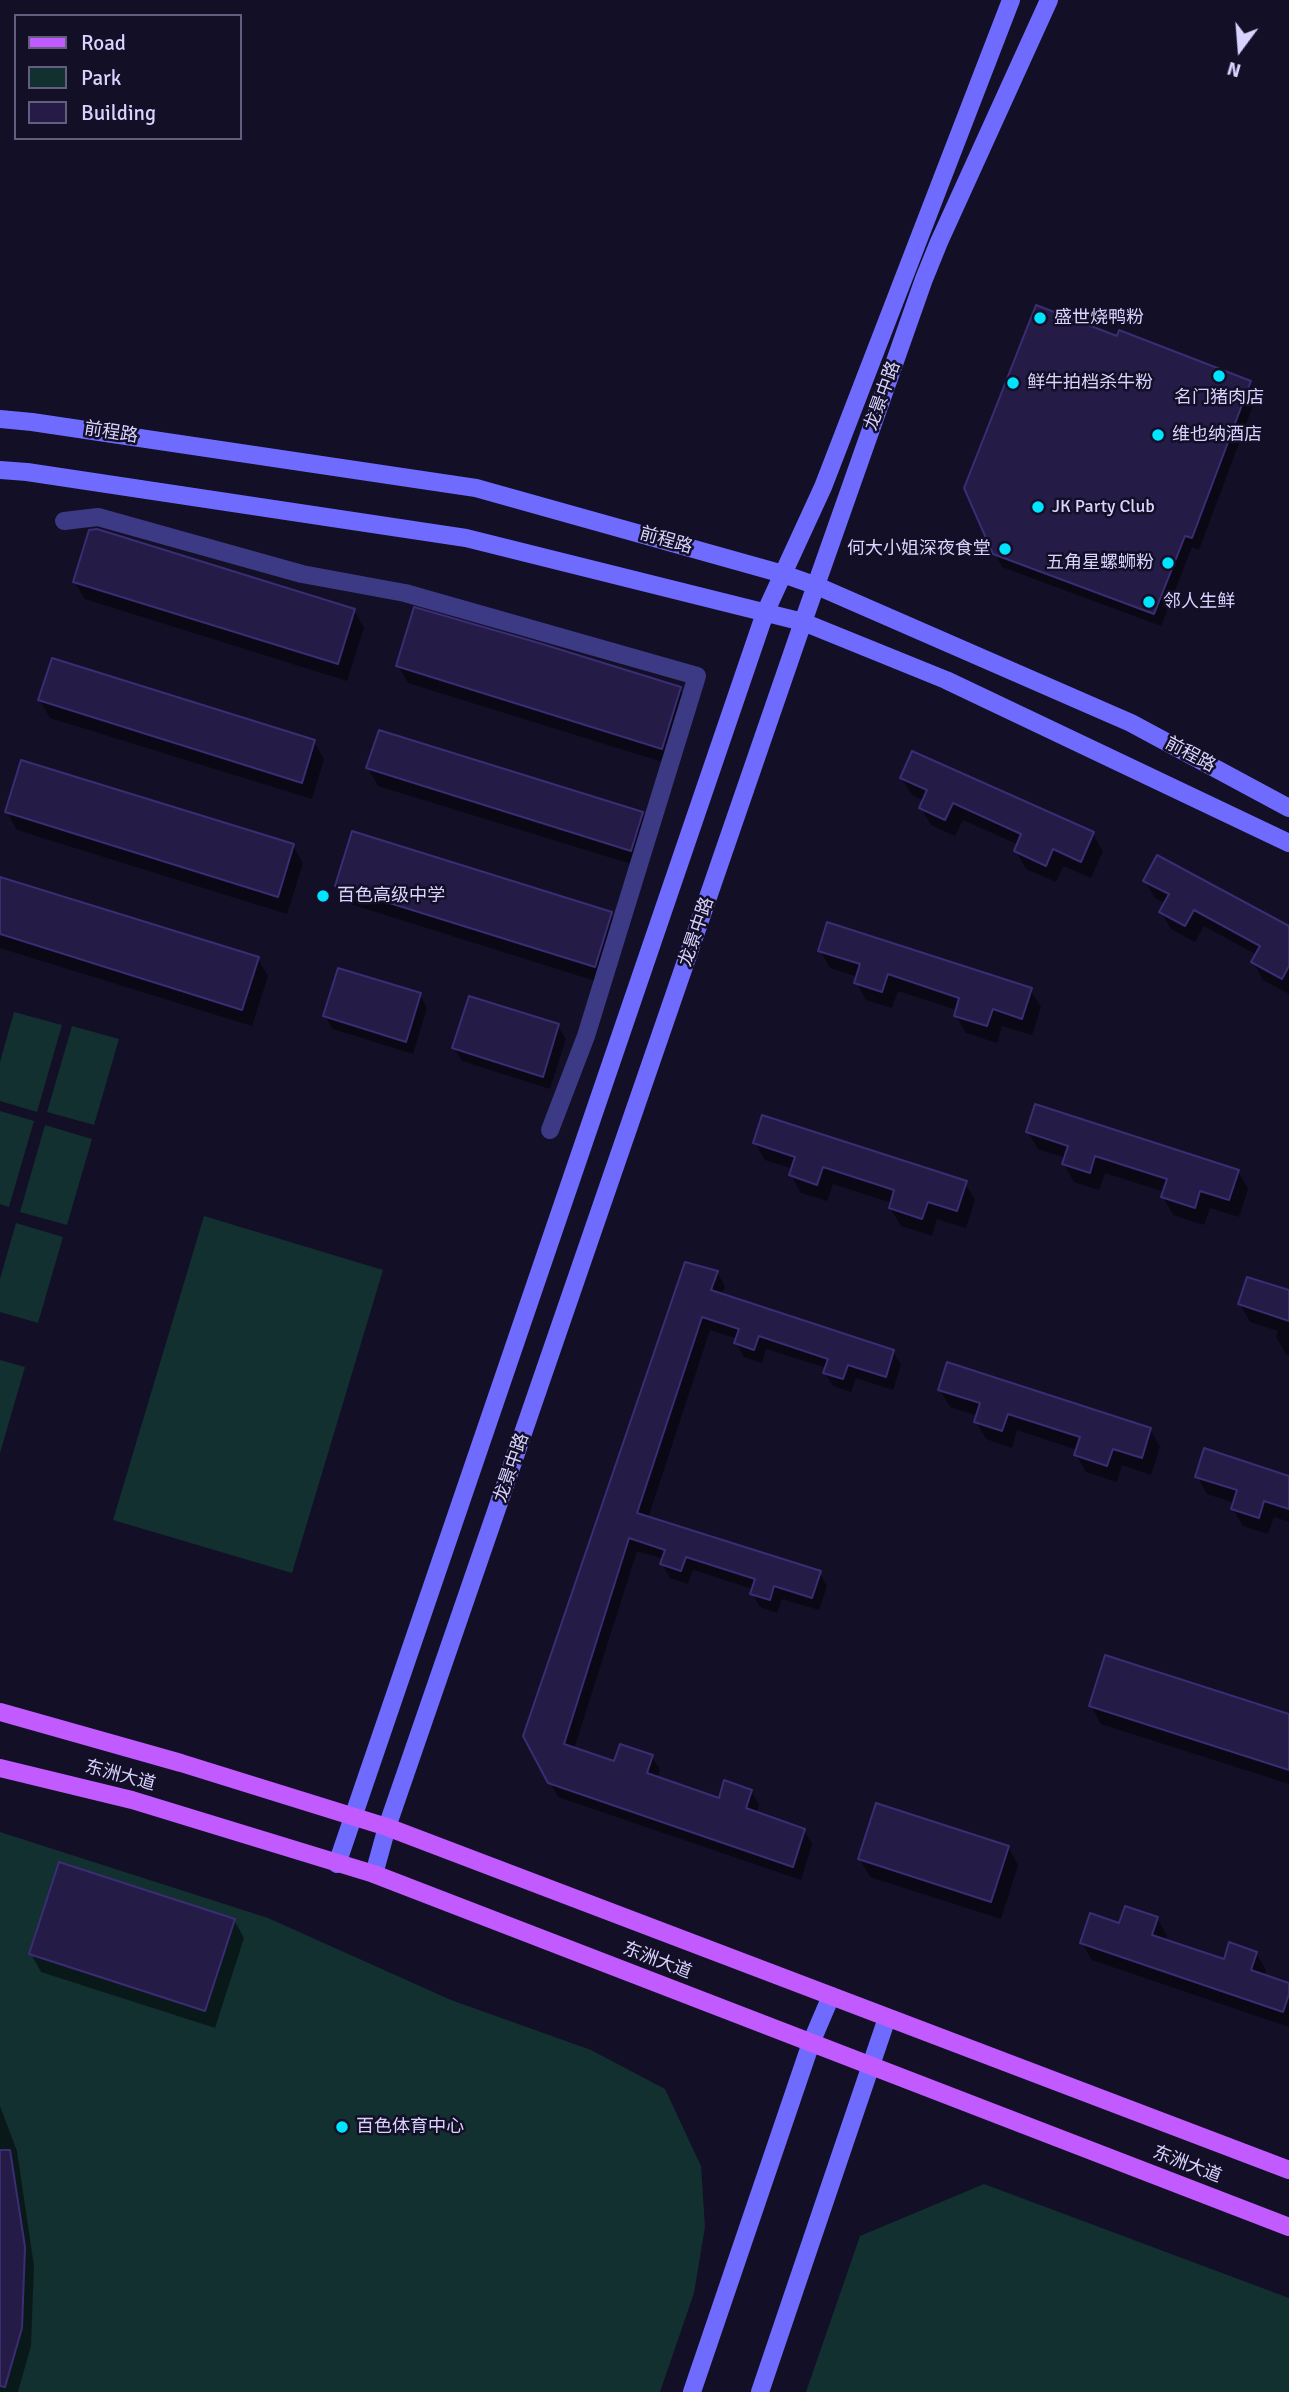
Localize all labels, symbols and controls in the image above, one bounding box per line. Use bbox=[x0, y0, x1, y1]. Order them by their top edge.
legend bbox=[14, 14, 242, 140]
north arrow bbox=[1205, 14, 1275, 84]
text: Road bbox=[81, 30, 126, 56]
text: N bbox=[1225, 56, 1244, 83]
text: Park bbox=[81, 65, 121, 91]
text: Building bbox=[81, 100, 156, 126]
place label: 盛世烧鸭粉 bbox=[1054, 307, 1144, 329]
marker: 盛世烧鸭粉 bbox=[1032, 310, 1048, 326]
street label: 龙景中路 bbox=[861, 358, 905, 434]
marker: 名门猪肉店 bbox=[1211, 368, 1227, 384]
place label: 鲜牛拍档杀牛粉 bbox=[1027, 372, 1153, 394]
marker: 鲜牛拍档杀牛粉 bbox=[1005, 375, 1021, 391]
place label: 名门猪肉店 bbox=[1174, 387, 1264, 409]
street label: 前程路 bbox=[83, 418, 139, 448]
place label: 维也纳酒店 bbox=[1172, 424, 1262, 446]
marker: 维也纳酒店 bbox=[1150, 427, 1166, 443]
place label: JK Party Club bbox=[1052, 496, 1155, 518]
marker: JK Party Club bbox=[1030, 499, 1046, 515]
street label: 前程路 bbox=[637, 523, 695, 559]
place label: 何大小姐深夜食堂 bbox=[847, 538, 991, 560]
marker: 何大小姐深夜食堂 bbox=[997, 541, 1013, 557]
place label: 五角星螺蛳粉 bbox=[1046, 552, 1154, 574]
marker: 五角星螺蛳粉 bbox=[1160, 555, 1176, 571]
place label: 邻人生鲜 bbox=[1163, 591, 1235, 613]
marker: 邻人生鲜 bbox=[1141, 594, 1157, 610]
street label: 前程路 bbox=[1161, 733, 1219, 777]
place label: 百色高级中学 bbox=[337, 885, 445, 907]
marker: 百色高级中学 bbox=[315, 888, 331, 904]
street label: 龙景中路 bbox=[675, 894, 719, 970]
street label: 龙景中路 bbox=[490, 1430, 534, 1506]
street label: 东洲大道 bbox=[82, 1756, 158, 1796]
street label: 东洲大道 bbox=[620, 1938, 694, 1984]
place label: 百色体育中心 bbox=[356, 2116, 464, 2138]
marker: 百色体育中心 bbox=[334, 2119, 350, 2135]
street label: 东洲大道 bbox=[1150, 2142, 1224, 2188]

